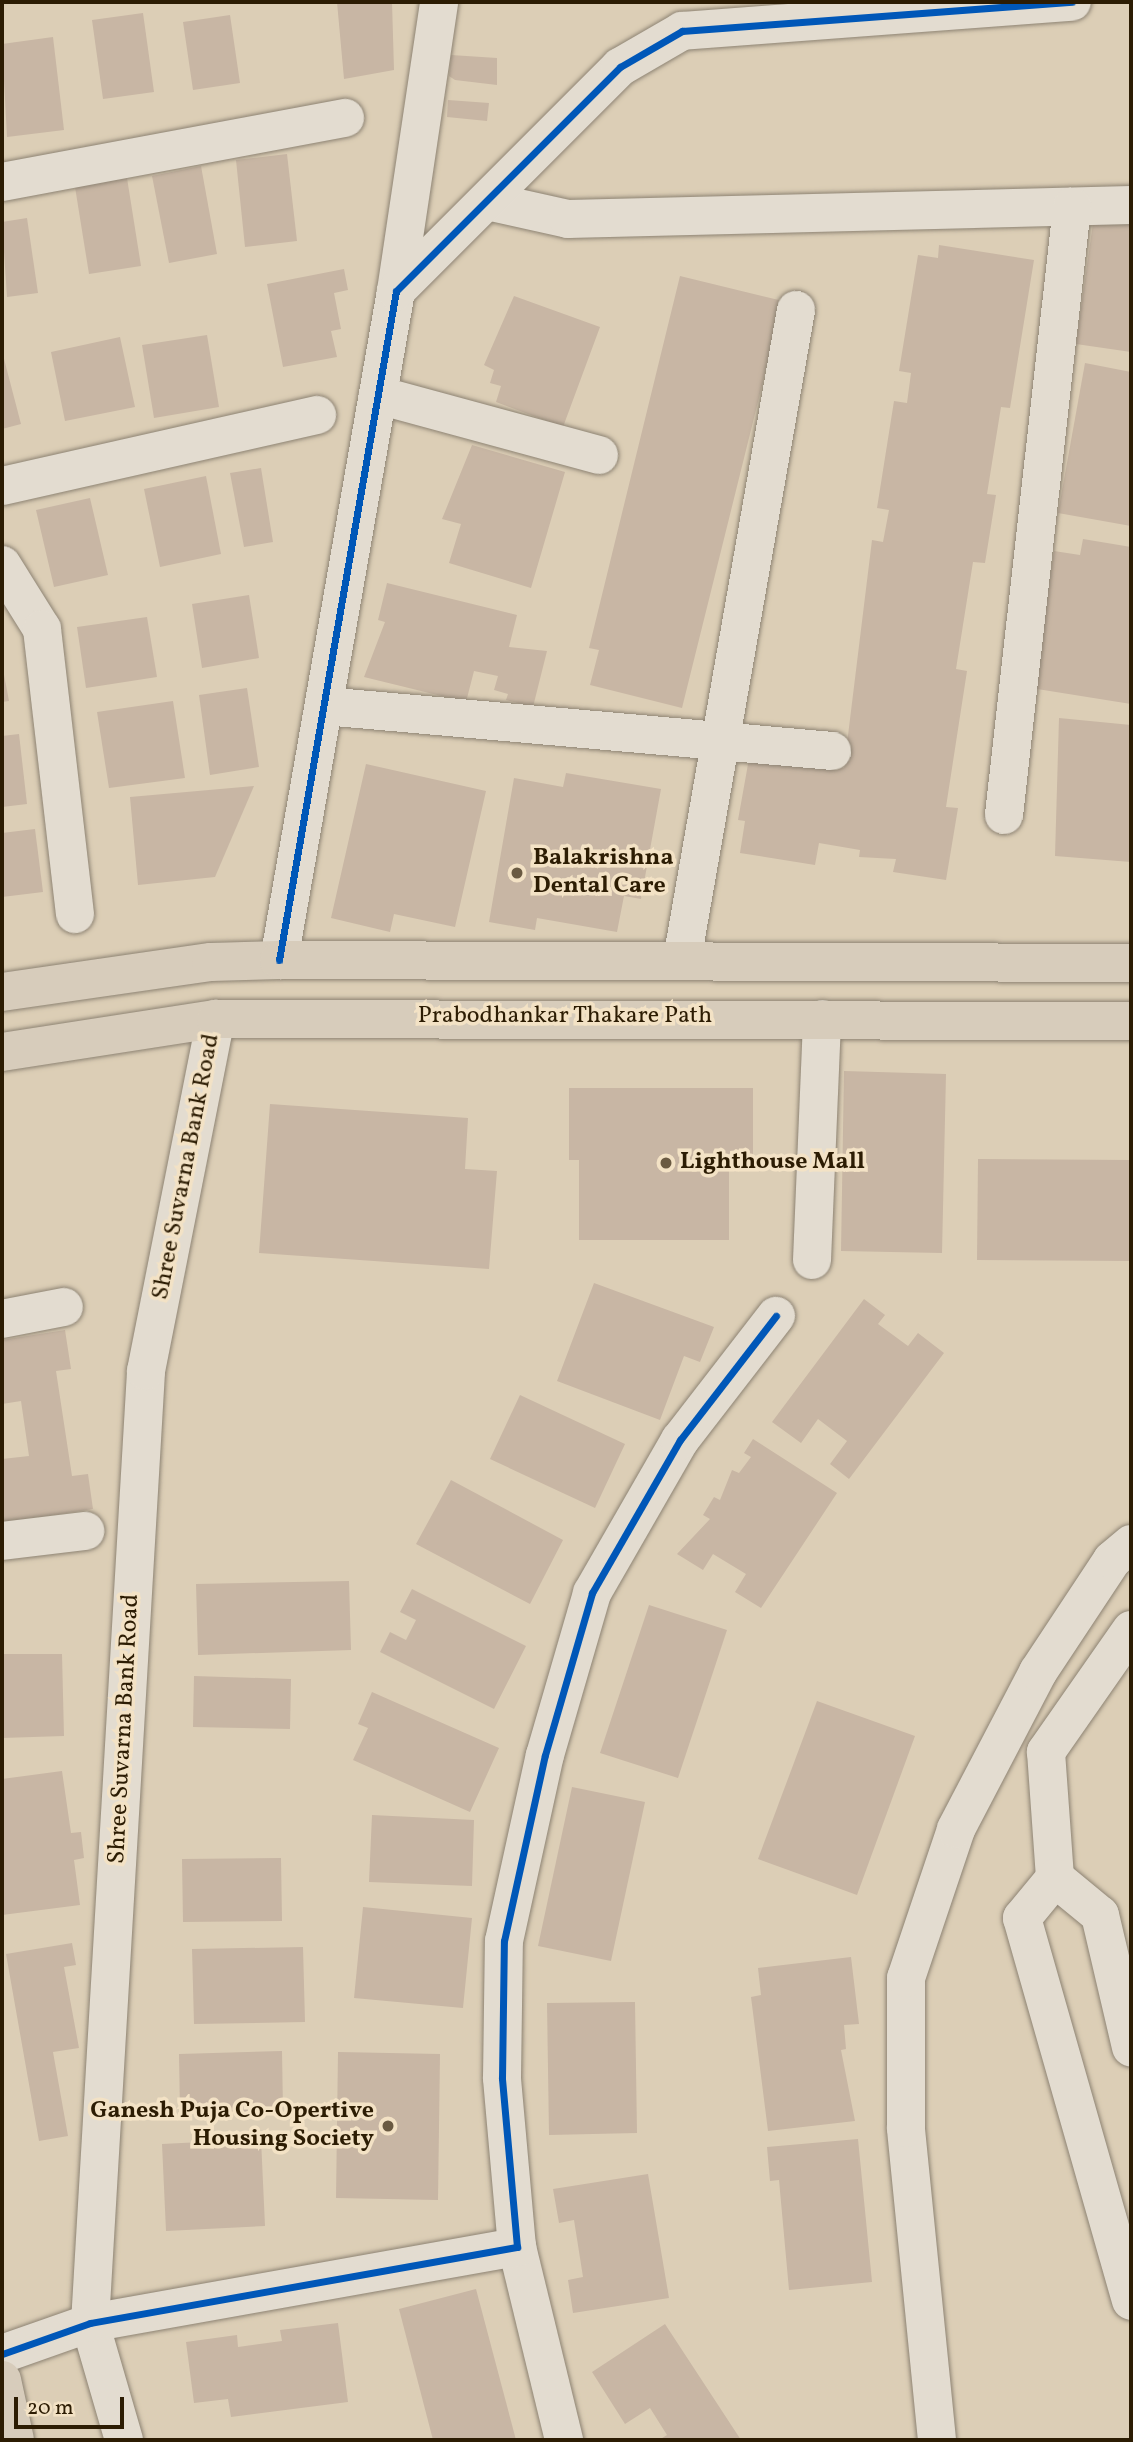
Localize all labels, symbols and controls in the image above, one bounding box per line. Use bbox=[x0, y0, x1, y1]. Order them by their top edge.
place label: Balakrishna Dental Care bbox=[533, 845, 674, 901]
marker: Balakrishna Dental Care bbox=[507, 863, 527, 883]
street label: Prabodhankar Thakare Path bbox=[417, 1003, 713, 1031]
street label: Shree Suvarna Bank Road bbox=[147, 1032, 227, 1302]
place label: Lighthouse Mall bbox=[680, 1149, 865, 1177]
marker: Lighthouse Mall bbox=[658, 1155, 674, 1171]
street label: Shree Suvarna Bank Road bbox=[104, 1593, 146, 1865]
place label: Ganesh Puja Co-Opertive Housing Society bbox=[90, 2098, 374, 2154]
marker: Ganesh Puja Co-Opertive Housing Society bbox=[380, 2118, 396, 2134]
scale bar bbox=[18, 2382, 128, 2426]
text: 20 m bbox=[27, 2394, 73, 2423]

